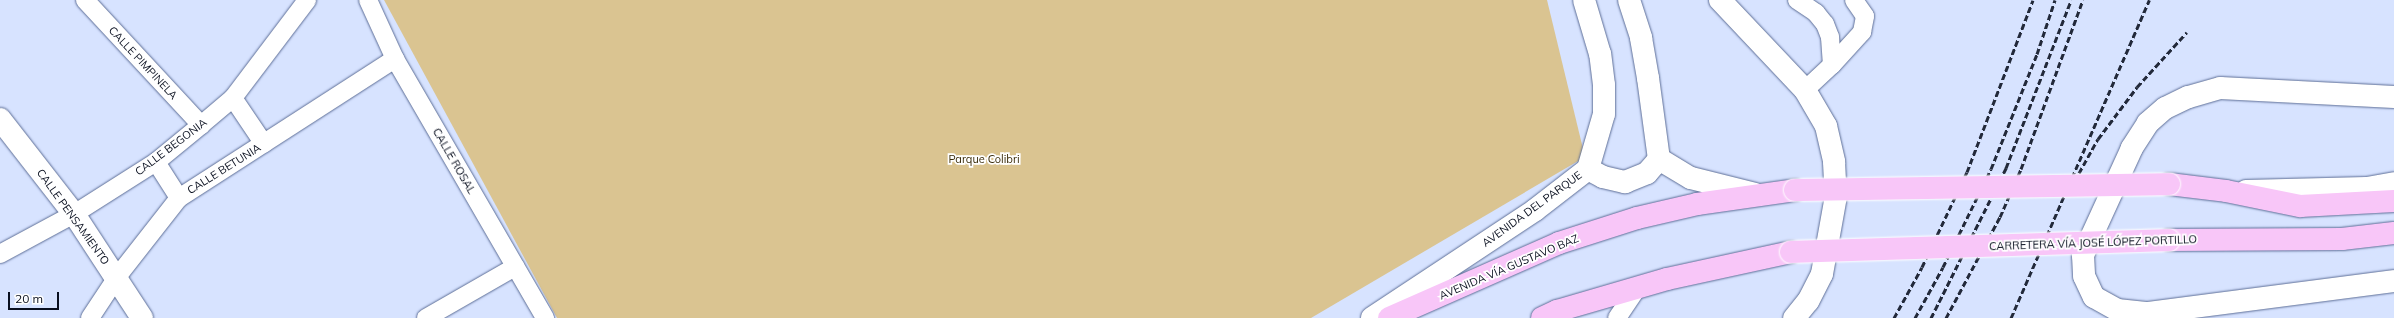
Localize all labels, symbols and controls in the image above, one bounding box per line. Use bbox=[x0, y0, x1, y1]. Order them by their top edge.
street label: CALLE PIMPINELA bbox=[106, 24, 180, 102]
street label: CALLE BEGONIA bbox=[133, 116, 209, 178]
street label: CALLE ROSAL bbox=[430, 126, 478, 196]
street label: CALLE BETUNIA bbox=[185, 141, 263, 197]
park label: Parque Colibri bbox=[948, 152, 1020, 166]
street label: CALLE PENSAMIENTO bbox=[34, 167, 112, 267]
street label: AVENIDA DEL PARQUE bbox=[1479, 168, 1585, 250]
street label: AVENIDA VÍA GUSTAVO BAZ bbox=[1437, 232, 1581, 302]
street label: CARRETERA VÍA JOSÉ LÓPEZ PORTILLO bbox=[1989, 233, 2197, 253]
scale bar bbox=[10, 284, 61, 310]
text: 20 m bbox=[15, 291, 43, 306]

